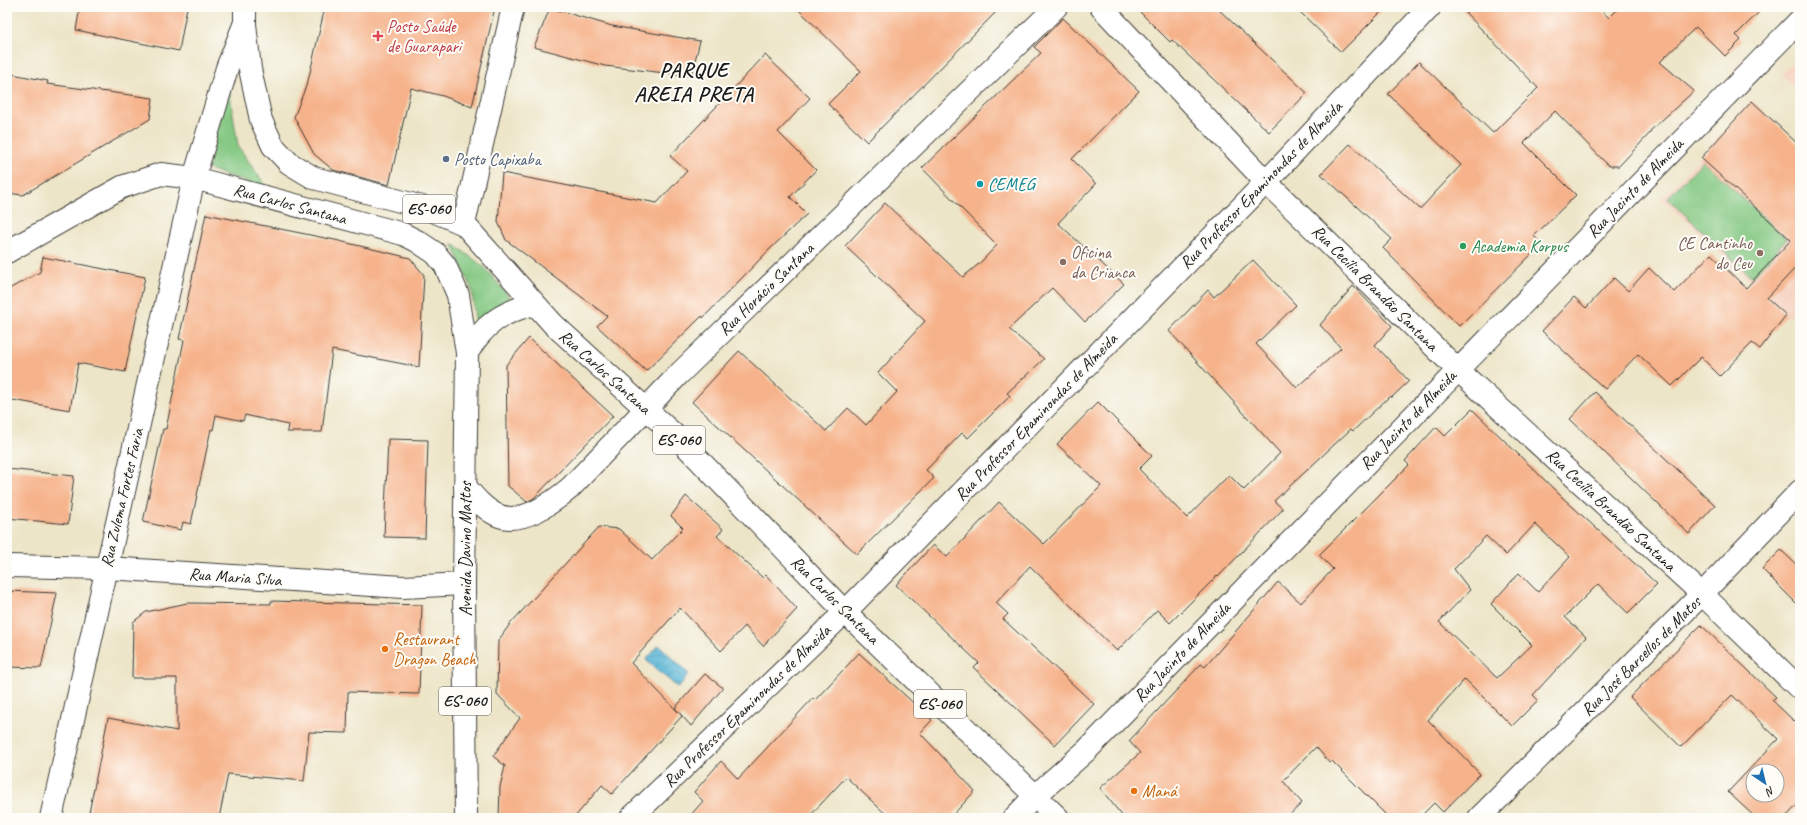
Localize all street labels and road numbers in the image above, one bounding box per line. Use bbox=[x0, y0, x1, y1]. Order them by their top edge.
street label: Rua Professor Epaminondas de Almeida bbox=[1175, 96, 1348, 273]
street label: Rua Jacinto de Almeida bbox=[1582, 132, 1689, 242]
street label: Rua Carlos Santana bbox=[231, 179, 350, 230]
road number: ES-060 bbox=[403, 195, 455, 223]
street label: Rua Cecília Brandão Santana bbox=[1307, 220, 1444, 357]
street label: Rua Horácio Santana bbox=[714, 237, 819, 340]
street label: Rua Carlos Santana bbox=[555, 325, 656, 420]
street label: Rua Professor Epaminondas de Almeida bbox=[950, 328, 1123, 505]
street label: Rua Jacinto de Almeida bbox=[1355, 364, 1462, 474]
street label: Rua Zulema Fortes Faria bbox=[96, 425, 149, 569]
road number: ES-060 bbox=[653, 426, 705, 454]
street label: Rua Cecília Brandão Santana bbox=[1542, 444, 1681, 577]
street label: Avenida Davino Mattos bbox=[455, 481, 476, 616]
street label: Rua Carlos Santana bbox=[786, 551, 885, 650]
street label: Rua Maria Silva bbox=[188, 563, 283, 591]
street label: Rua José Barcellos de Matos bbox=[1577, 591, 1706, 720]
street label: Rua Jacinto de Almeida bbox=[1129, 596, 1236, 706]
street label: Rua Professor Epaminondas de Almeida bbox=[659, 619, 836, 792]
road number: ES-060 bbox=[439, 687, 491, 715]
road number: ES-060 bbox=[914, 690, 966, 718]

